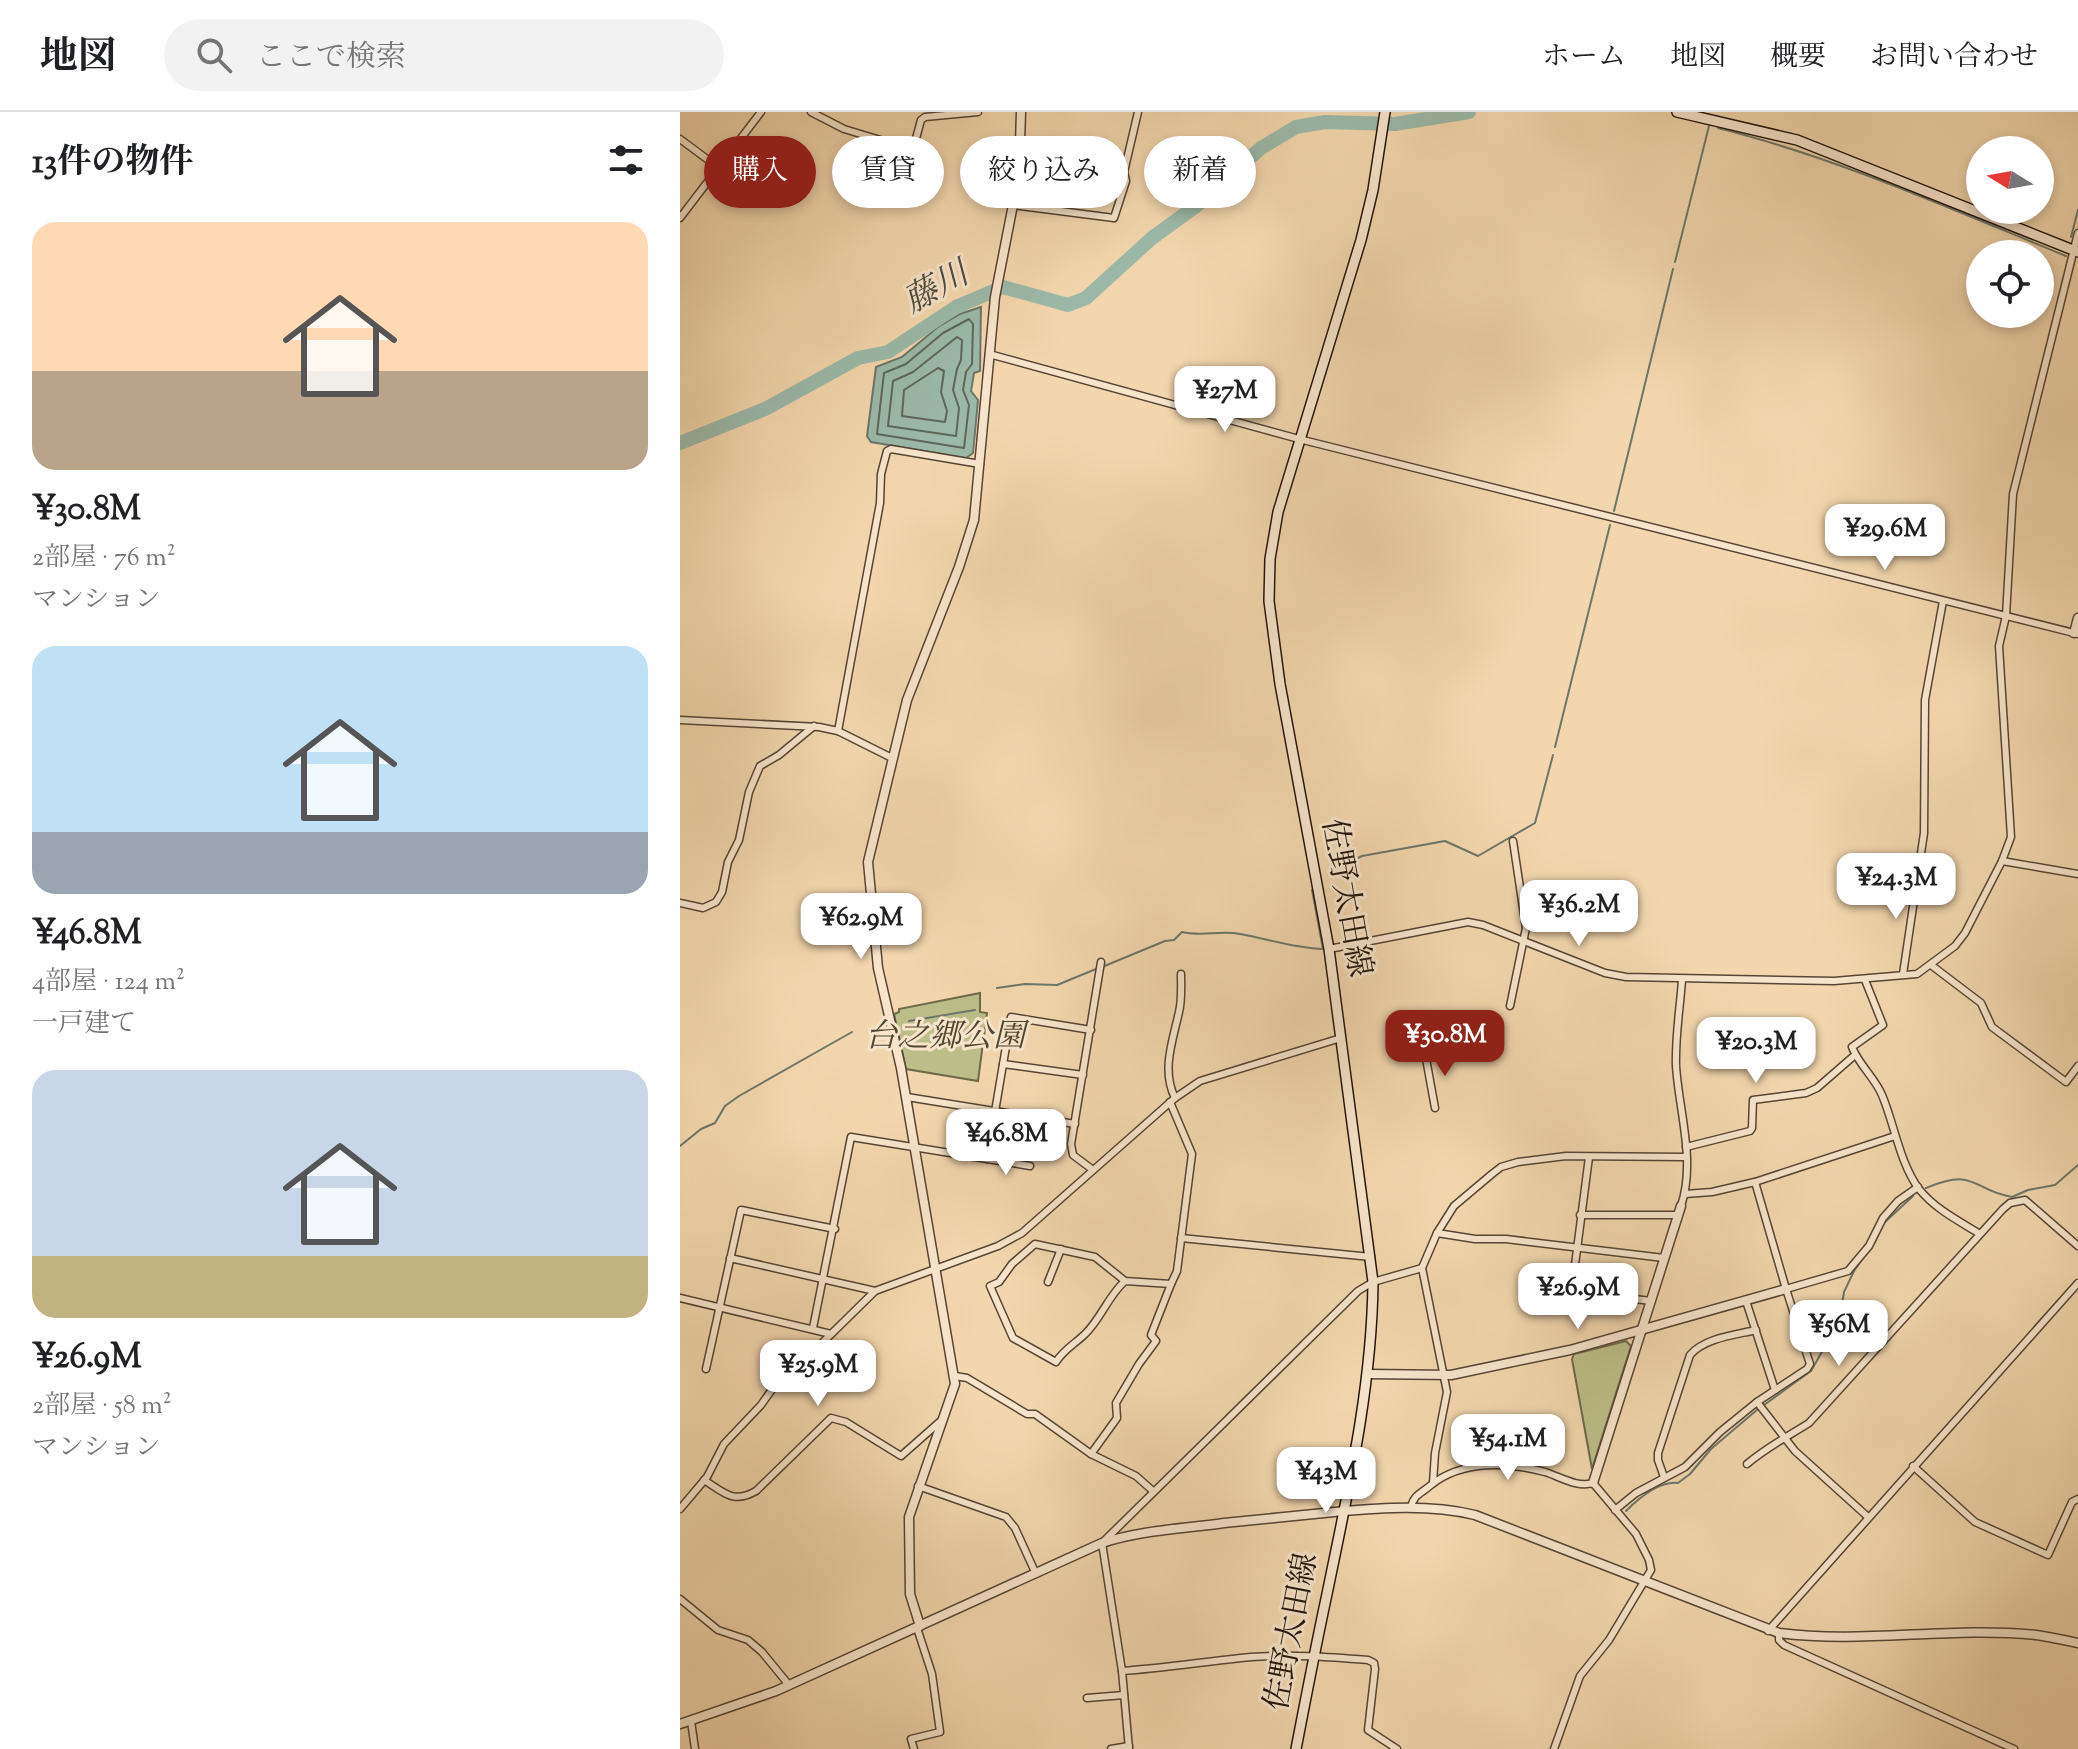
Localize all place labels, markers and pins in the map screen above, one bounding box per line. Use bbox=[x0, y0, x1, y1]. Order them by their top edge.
pin: ¥27M bbox=[1178, 366, 1272, 434]
pin: ¥29.6M bbox=[1820, 504, 1950, 572]
pin: ¥24.3M bbox=[1831, 853, 1961, 921]
pin: ¥36.2M bbox=[1514, 880, 1644, 948]
pin: ¥62.9M bbox=[796, 893, 926, 961]
pin: ¥30.8M bbox=[1380, 1010, 1510, 1078]
pin: ¥20.3M bbox=[1691, 1017, 1821, 1085]
pin: ¥46.8M bbox=[941, 1109, 1071, 1177]
pin: ¥26.9M bbox=[1513, 1263, 1643, 1331]
pin: ¥56M bbox=[1792, 1300, 1886, 1368]
pin: ¥25.9M bbox=[753, 1340, 883, 1408]
pin: ¥54.1M bbox=[1443, 1414, 1573, 1482]
pin: ¥43M bbox=[1279, 1447, 1373, 1515]

